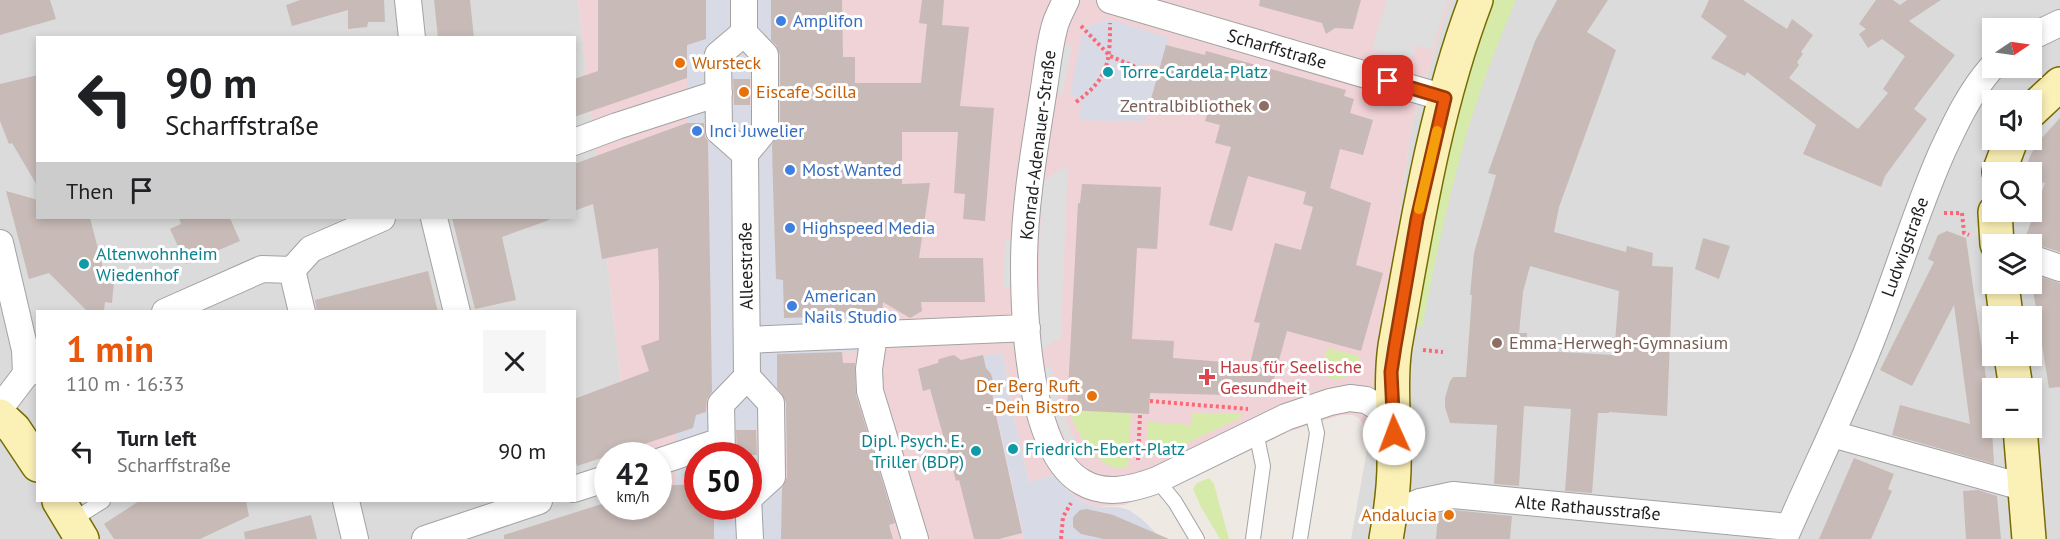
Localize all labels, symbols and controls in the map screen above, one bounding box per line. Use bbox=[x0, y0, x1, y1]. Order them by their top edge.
place label: Amplifon bbox=[793, 9, 863, 32]
marker: Amplifon bbox=[774, 14, 788, 28]
north arrow bbox=[1982, 18, 2042, 78]
map controls bbox=[1982, 18, 2042, 438]
street label: Scharffstraße bbox=[1225, 23, 1330, 74]
street label: Konrad-Adenauer-Straße bbox=[1014, 49, 1061, 241]
place label: Wursteck bbox=[692, 51, 762, 74]
text: 90 m bbox=[165, 55, 257, 110]
pin bbox=[1362, 55, 1413, 106]
marker: Wursteck bbox=[673, 56, 687, 70]
icon: left bbox=[66, 60, 144, 138]
place label: Torre-Cardela-Platz bbox=[1120, 60, 1268, 83]
icon: arrive bbox=[1371, 64, 1404, 97]
marker: Torre-Cardela-Platz bbox=[1101, 65, 1115, 79]
place label: Eiscafe Scilla bbox=[756, 80, 857, 103]
marker: Eiscafe Scilla bbox=[737, 85, 751, 99]
button: sound bbox=[1982, 90, 2042, 150]
place label: Zentralbibliothek bbox=[1120, 94, 1252, 117]
marker: Zentralbibliothek bbox=[1257, 99, 1271, 113]
text: Scharffstraße bbox=[165, 108, 319, 142]
place label: Inci Juwelier bbox=[709, 119, 804, 142]
marker: Inci Juwelier bbox=[690, 124, 704, 138]
place label: Most Wanted bbox=[802, 158, 902, 181]
button: search bbox=[1982, 162, 2042, 222]
marker: Most Wanted bbox=[783, 163, 797, 177]
icon: arrive bbox=[125, 174, 158, 207]
text: Then bbox=[66, 177, 113, 205]
street label: Ludwigstraße bbox=[1876, 194, 1933, 300]
place label: Highspeed Media bbox=[802, 216, 935, 239]
marker: Highspeed Media bbox=[783, 221, 797, 235]
street label: Alleestraße bbox=[733, 222, 758, 310]
button: layers bbox=[1982, 234, 2042, 294]
place label: Altenwohnheim Wiedenhof bbox=[96, 242, 217, 286]
marker: Altenwohnheim Wiedenhof bbox=[77, 257, 91, 271]
place label: American Nails Studio bbox=[804, 284, 897, 328]
marker: American Nails Studio bbox=[785, 299, 799, 313]
button: + bbox=[1982, 306, 2042, 366]
text: 1 min bbox=[66, 325, 154, 372]
button: close bbox=[483, 330, 546, 393]
place label: Emma-Herwegh-Gymnasium bbox=[1509, 331, 1728, 354]
marker: Emma-Herwegh-Gymnasium bbox=[1490, 336, 1504, 350]
place label: Haus für Seelische Gesundheit bbox=[1220, 355, 1362, 399]
marker: Haus für Seelische Gesundheit bbox=[1198, 368, 1216, 386]
text: 110 m · 16:33 bbox=[66, 371, 184, 397]
place label: Der Berg Ruft - Dein Bistro bbox=[976, 374, 1080, 418]
button: − bbox=[1982, 378, 2042, 438]
marker: Der Berg Ruft - Dein Bistro bbox=[1085, 389, 1099, 403]
position arrow bbox=[1362, 402, 1426, 466]
text: Turn left bbox=[117, 424, 197, 452]
place label: Dipl. Psych. E. Triller (BDP) bbox=[861, 429, 964, 473]
icon: left bbox=[66, 435, 99, 468]
text: 90 m bbox=[498, 437, 546, 465]
place label: Friedrich-Ebert-Platz bbox=[1025, 437, 1185, 460]
speed limit sign: 50 bbox=[684, 442, 762, 520]
marker: Friedrich-Ebert-Platz bbox=[1006, 442, 1020, 456]
marker: Dipl. Psych. E. Triller (BDP) bbox=[969, 444, 983, 458]
text: Scharffstraße bbox=[117, 452, 231, 478]
text: 42 bbox=[616, 454, 650, 493]
text: km/h bbox=[617, 487, 649, 506]
street label: Alte Rathausstraße bbox=[1514, 490, 1662, 525]
place label: Andalucia bbox=[1361, 503, 1437, 526]
marker: Andalucia bbox=[1442, 508, 1456, 522]

